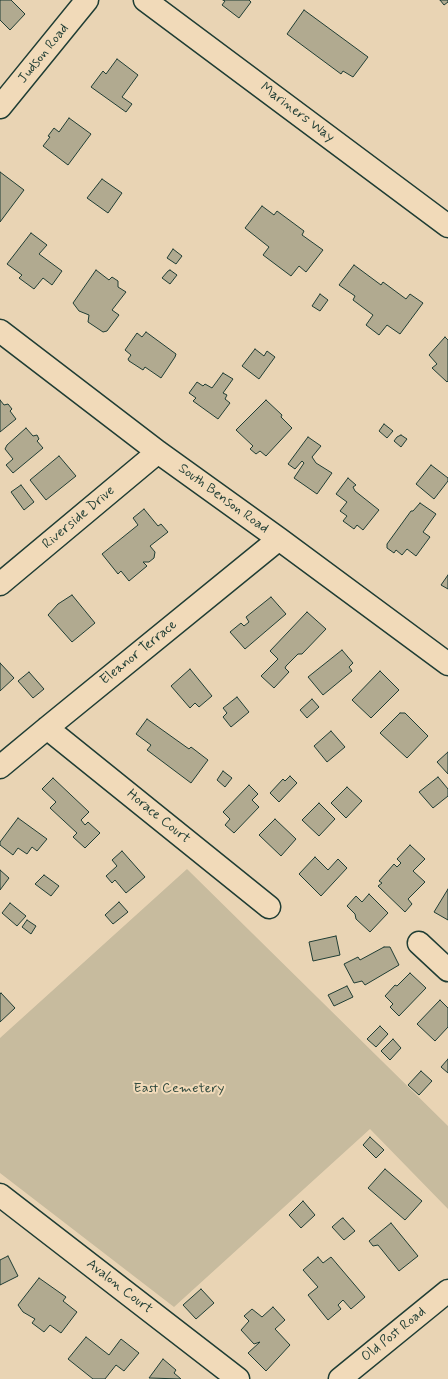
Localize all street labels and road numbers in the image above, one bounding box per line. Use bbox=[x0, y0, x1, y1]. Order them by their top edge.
street label: Judson Road bbox=[15, 21, 73, 87]
street label: Mariners Way bbox=[256, 79, 338, 147]
street label: South Benson Road bbox=[174, 460, 272, 538]
street label: Riverside Drive bbox=[39, 483, 119, 553]
street label: Eleanor Terrace bbox=[97, 617, 181, 689]
street label: Horace Court bbox=[123, 786, 193, 848]
street label: Avalon Court bbox=[83, 1256, 155, 1318]
street label: Old Post Road bbox=[358, 1304, 430, 1366]

